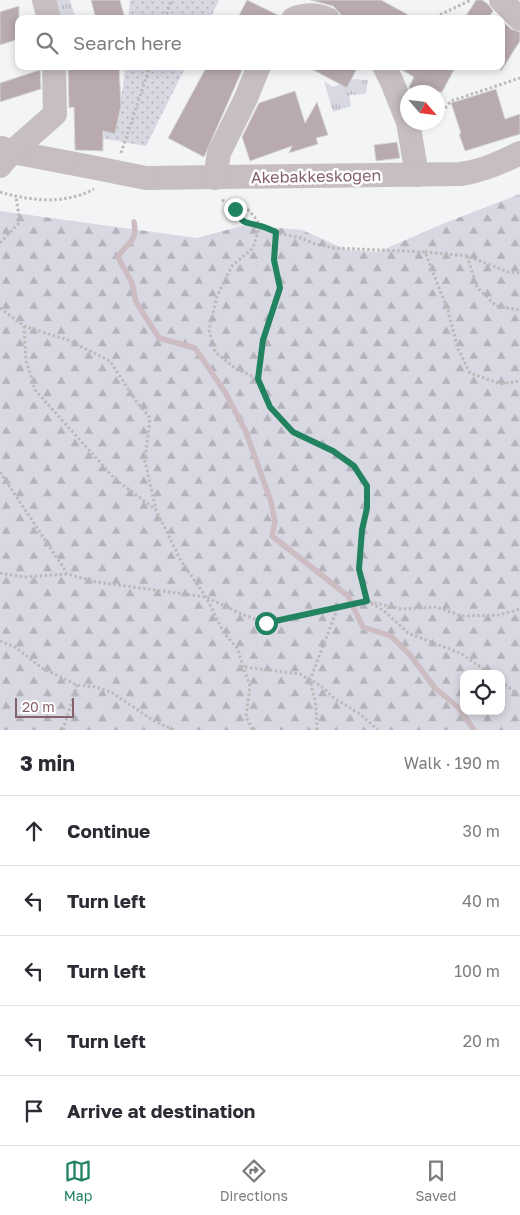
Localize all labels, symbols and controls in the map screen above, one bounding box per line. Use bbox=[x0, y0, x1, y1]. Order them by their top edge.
search box bbox=[15, 15, 505, 70]
icon: search bbox=[33, 29, 61, 57]
text: Search here bbox=[73, 31, 182, 54]
north arrow bbox=[400, 85, 445, 130]
street label: Akebakkeskogen bbox=[251, 165, 381, 187]
route end bbox=[224, 198, 247, 221]
route start bbox=[255, 612, 278, 635]
map controls bbox=[460, 670, 505, 715]
button: locate bbox=[460, 670, 505, 715]
scale bar bbox=[15, 695, 74, 718]
text: 20 m bbox=[22, 698, 55, 715]
text: 3 min bbox=[20, 750, 75, 776]
text: Walk · 190 m bbox=[404, 753, 500, 773]
icon: ahead bbox=[20, 817, 48, 845]
text: Continue bbox=[67, 819, 150, 842]
text: 30 m bbox=[463, 821, 500, 841]
icon: left bbox=[20, 887, 48, 915]
text: Turn left bbox=[67, 889, 146, 912]
text: 40 m bbox=[462, 891, 500, 911]
icon: left bbox=[20, 957, 48, 985]
text: Turn left bbox=[67, 959, 146, 982]
text: 100 m bbox=[454, 961, 500, 981]
icon: left bbox=[20, 1027, 48, 1055]
text: Turn left bbox=[67, 1029, 146, 1052]
text: 20 m bbox=[463, 1031, 500, 1051]
icon: arrive bbox=[20, 1097, 48, 1125]
text: Arrive at destination bbox=[67, 1099, 255, 1122]
tab: Map bbox=[64, 1157, 92, 1204]
tab: Directions bbox=[220, 1157, 288, 1204]
tab: Saved bbox=[415, 1157, 456, 1204]

